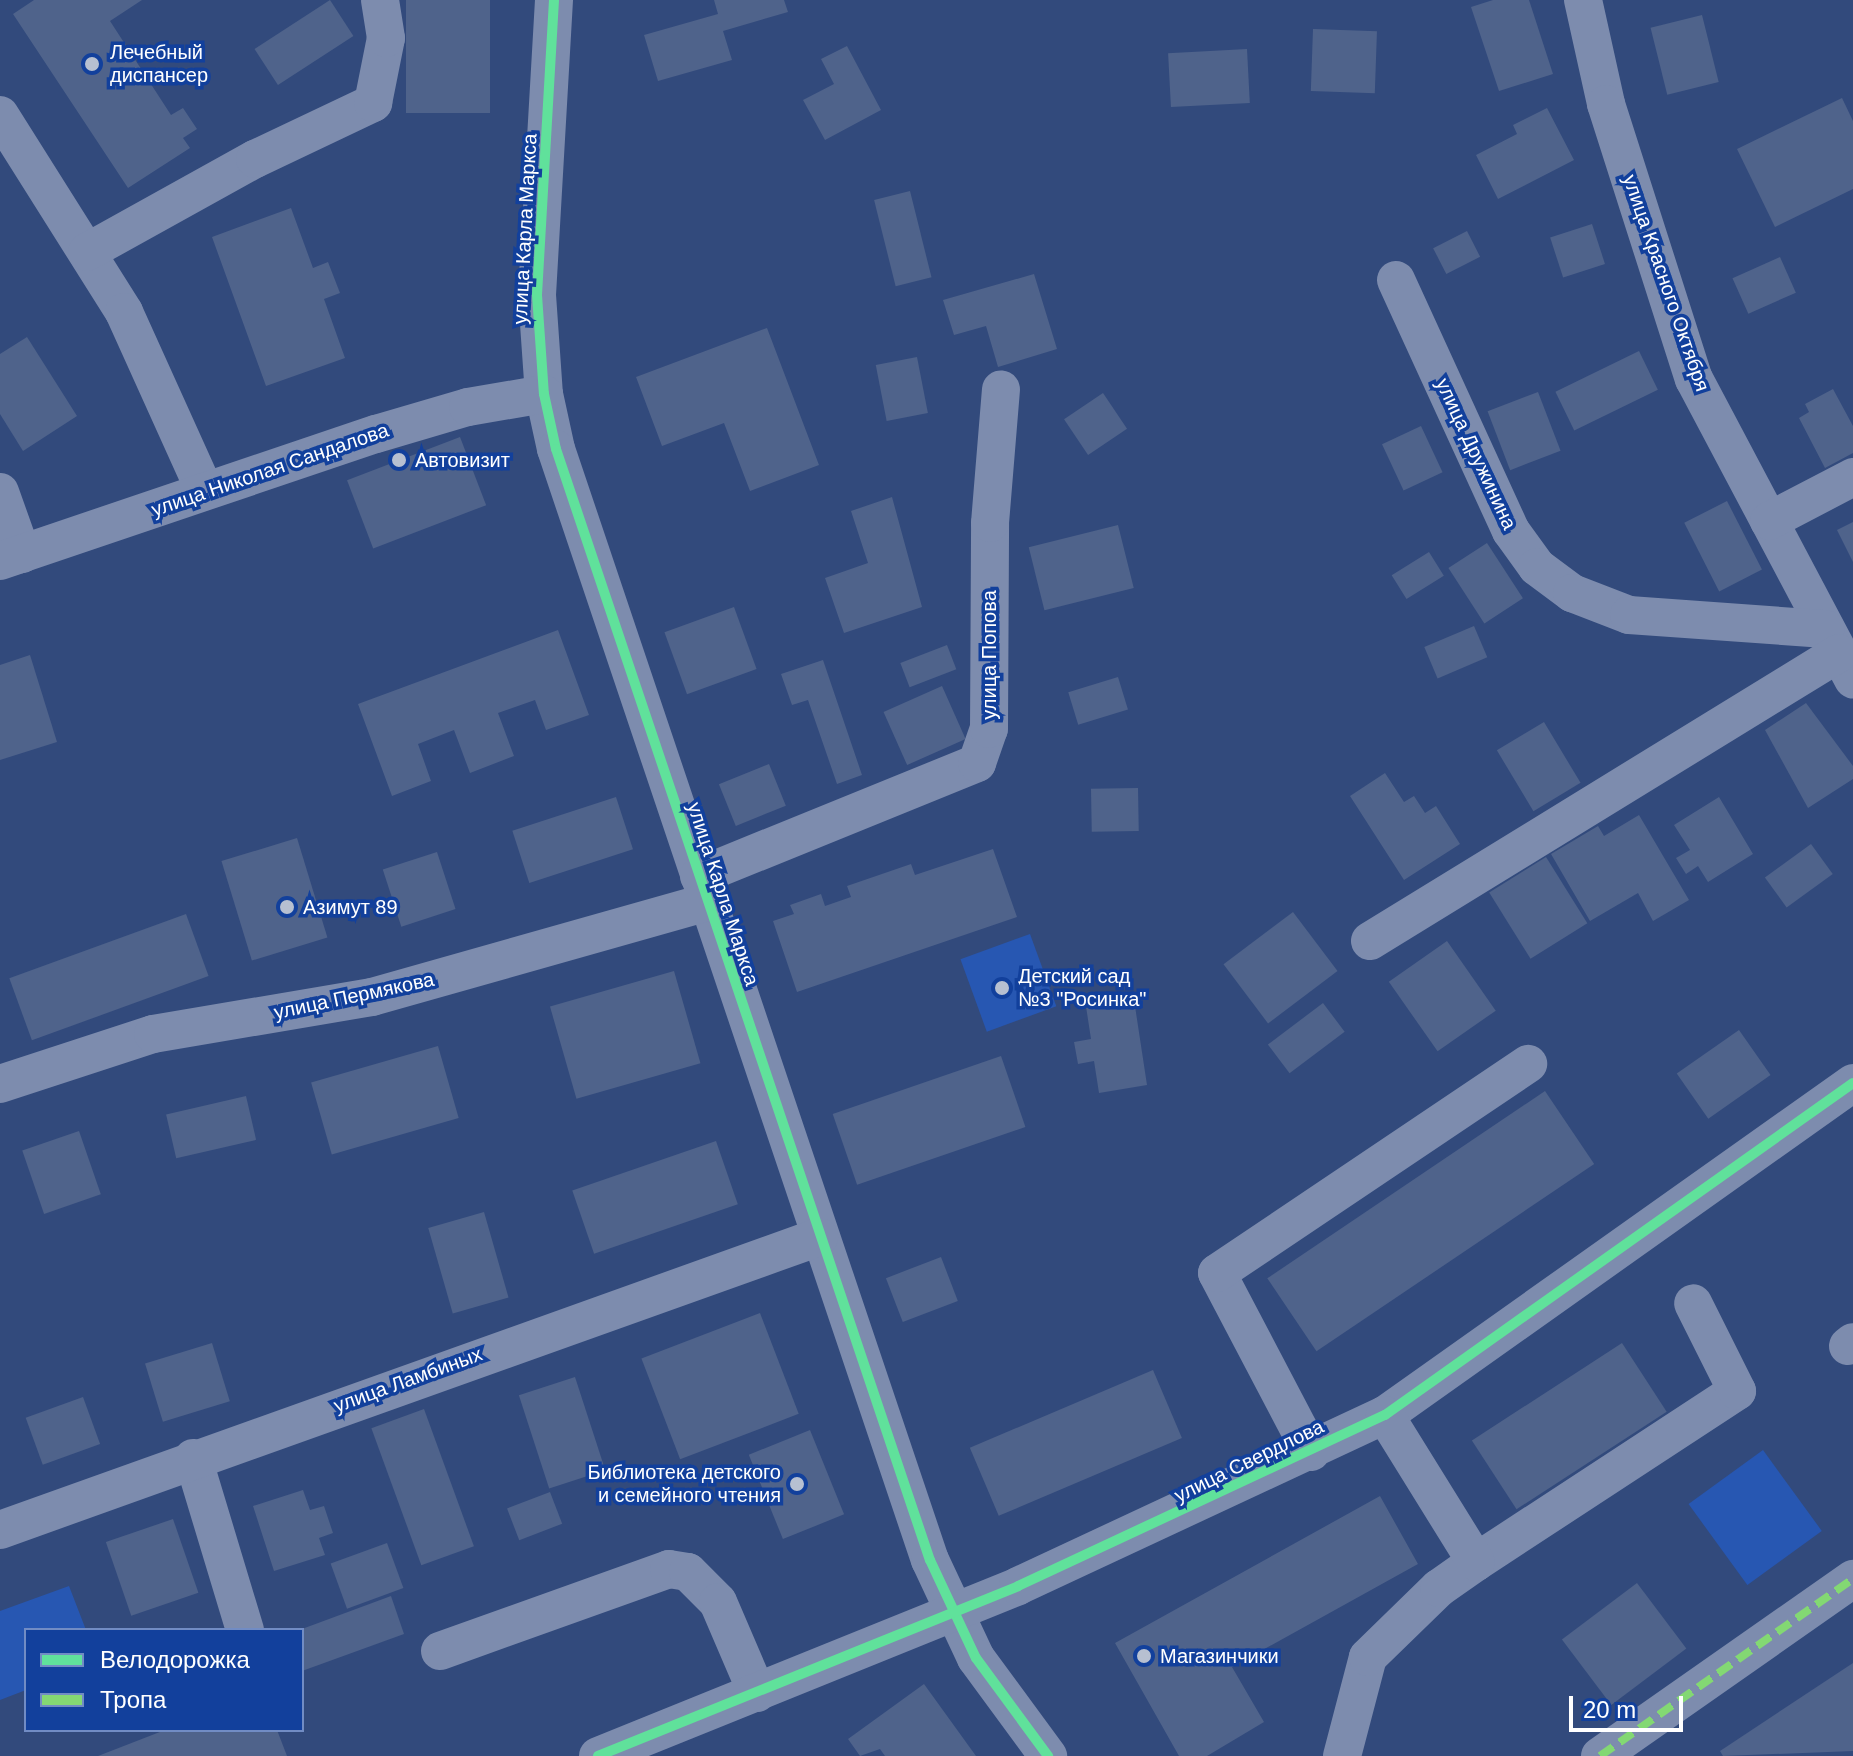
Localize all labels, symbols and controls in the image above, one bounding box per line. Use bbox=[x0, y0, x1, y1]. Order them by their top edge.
place label: Лечебный диспансер bbox=[110, 40, 208, 87]
marker: Лечебный диспансер bbox=[81, 53, 103, 75]
street label: улица Карла Маркса bbox=[508, 133, 542, 325]
street label: улица Красного Октября bbox=[1618, 171, 1714, 395]
street label: улица Дружинина bbox=[1430, 375, 1522, 533]
street label: улица Николая Сандалова bbox=[148, 418, 392, 522]
place label: Автовизит bbox=[415, 448, 510, 472]
marker: Автовизит bbox=[390, 451, 408, 469]
street label: улица Попова bbox=[977, 590, 1001, 720]
street label: улица Карла Маркса bbox=[682, 799, 764, 989]
place label: Азимут 89 bbox=[303, 895, 398, 919]
marker: Азимут 89 bbox=[278, 898, 296, 916]
place label: Детский сад №3 "Росинка" bbox=[1018, 964, 1146, 1011]
street label: улица Пермякова bbox=[272, 967, 436, 1025]
marker: Детский сад №3 "Росинка" bbox=[993, 979, 1011, 997]
street label: улица Ламбиных bbox=[330, 1342, 486, 1418]
street label: улица Свердлова bbox=[1170, 1414, 1328, 1508]
place label: Библиотека детского и семейного чтения bbox=[588, 1460, 781, 1507]
marker: Библиотека детского и семейного чтения bbox=[788, 1475, 806, 1493]
legend bbox=[24, 1628, 304, 1732]
place label: Магазинчики bbox=[1160, 1644, 1279, 1668]
text: Велодорожка bbox=[100, 1646, 250, 1673]
marker: Магазинчики bbox=[1135, 1647, 1153, 1665]
scale bar bbox=[1573, 1680, 1687, 1730]
text: Тропа bbox=[100, 1686, 166, 1713]
text: 20 m bbox=[1583, 1696, 1636, 1723]

